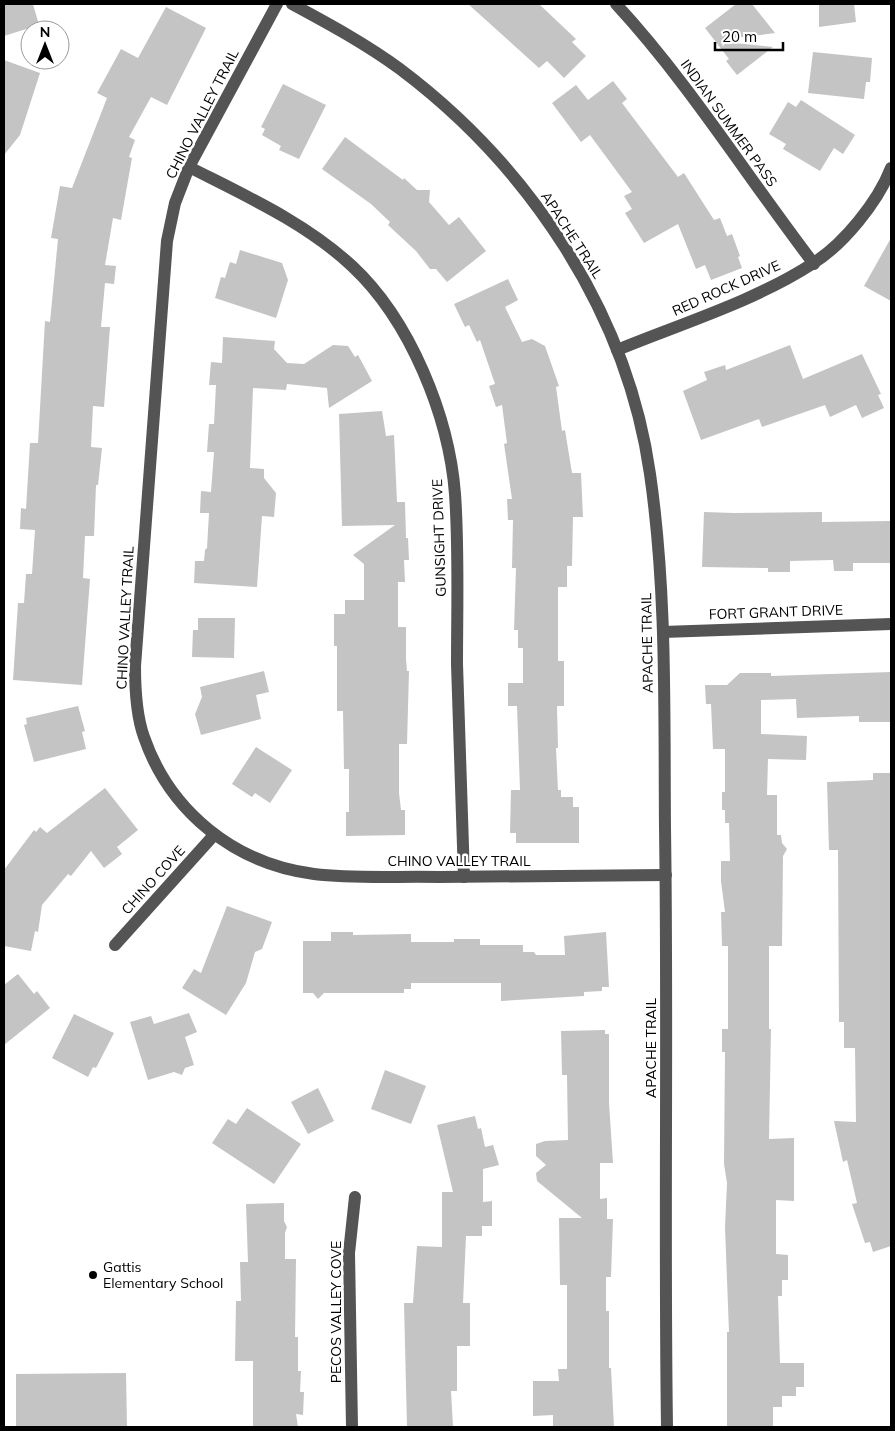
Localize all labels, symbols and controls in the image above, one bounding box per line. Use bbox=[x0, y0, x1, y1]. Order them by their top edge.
north arrow bbox=[20, 20, 70, 70]
scale bar bbox=[715, 20, 782, 52]
text: N bbox=[40, 23, 50, 41]
text: 20 m bbox=[722, 27, 757, 46]
street label: CHINO VALLEY TRAIL bbox=[161, 46, 243, 182]
street label: INDIAN SUMMER PASS bbox=[677, 56, 781, 190]
street label: APACHE TRAIL bbox=[537, 188, 607, 282]
street label: RED ROCK DRIVE bbox=[669, 256, 783, 320]
street label: GUNSIGHT DRIVE bbox=[428, 479, 450, 597]
street label: CHINO VALLEY TRAIL bbox=[112, 546, 138, 690]
street label: APACHE TRAIL bbox=[637, 592, 657, 693]
street label: FORT GRANT DRIVE bbox=[709, 601, 843, 623]
street label: CHINO COVE bbox=[117, 842, 189, 918]
street label: CHINO VALLEY TRAIL bbox=[387, 852, 531, 870]
street label: APACHE TRAIL bbox=[642, 998, 660, 1098]
street label: PECOS VALLEY COVE bbox=[327, 1241, 345, 1383]
place label: Gattis Elementary School bbox=[103, 1258, 223, 1292]
marker: Gattis Elementary School bbox=[87, 1269, 99, 1281]

